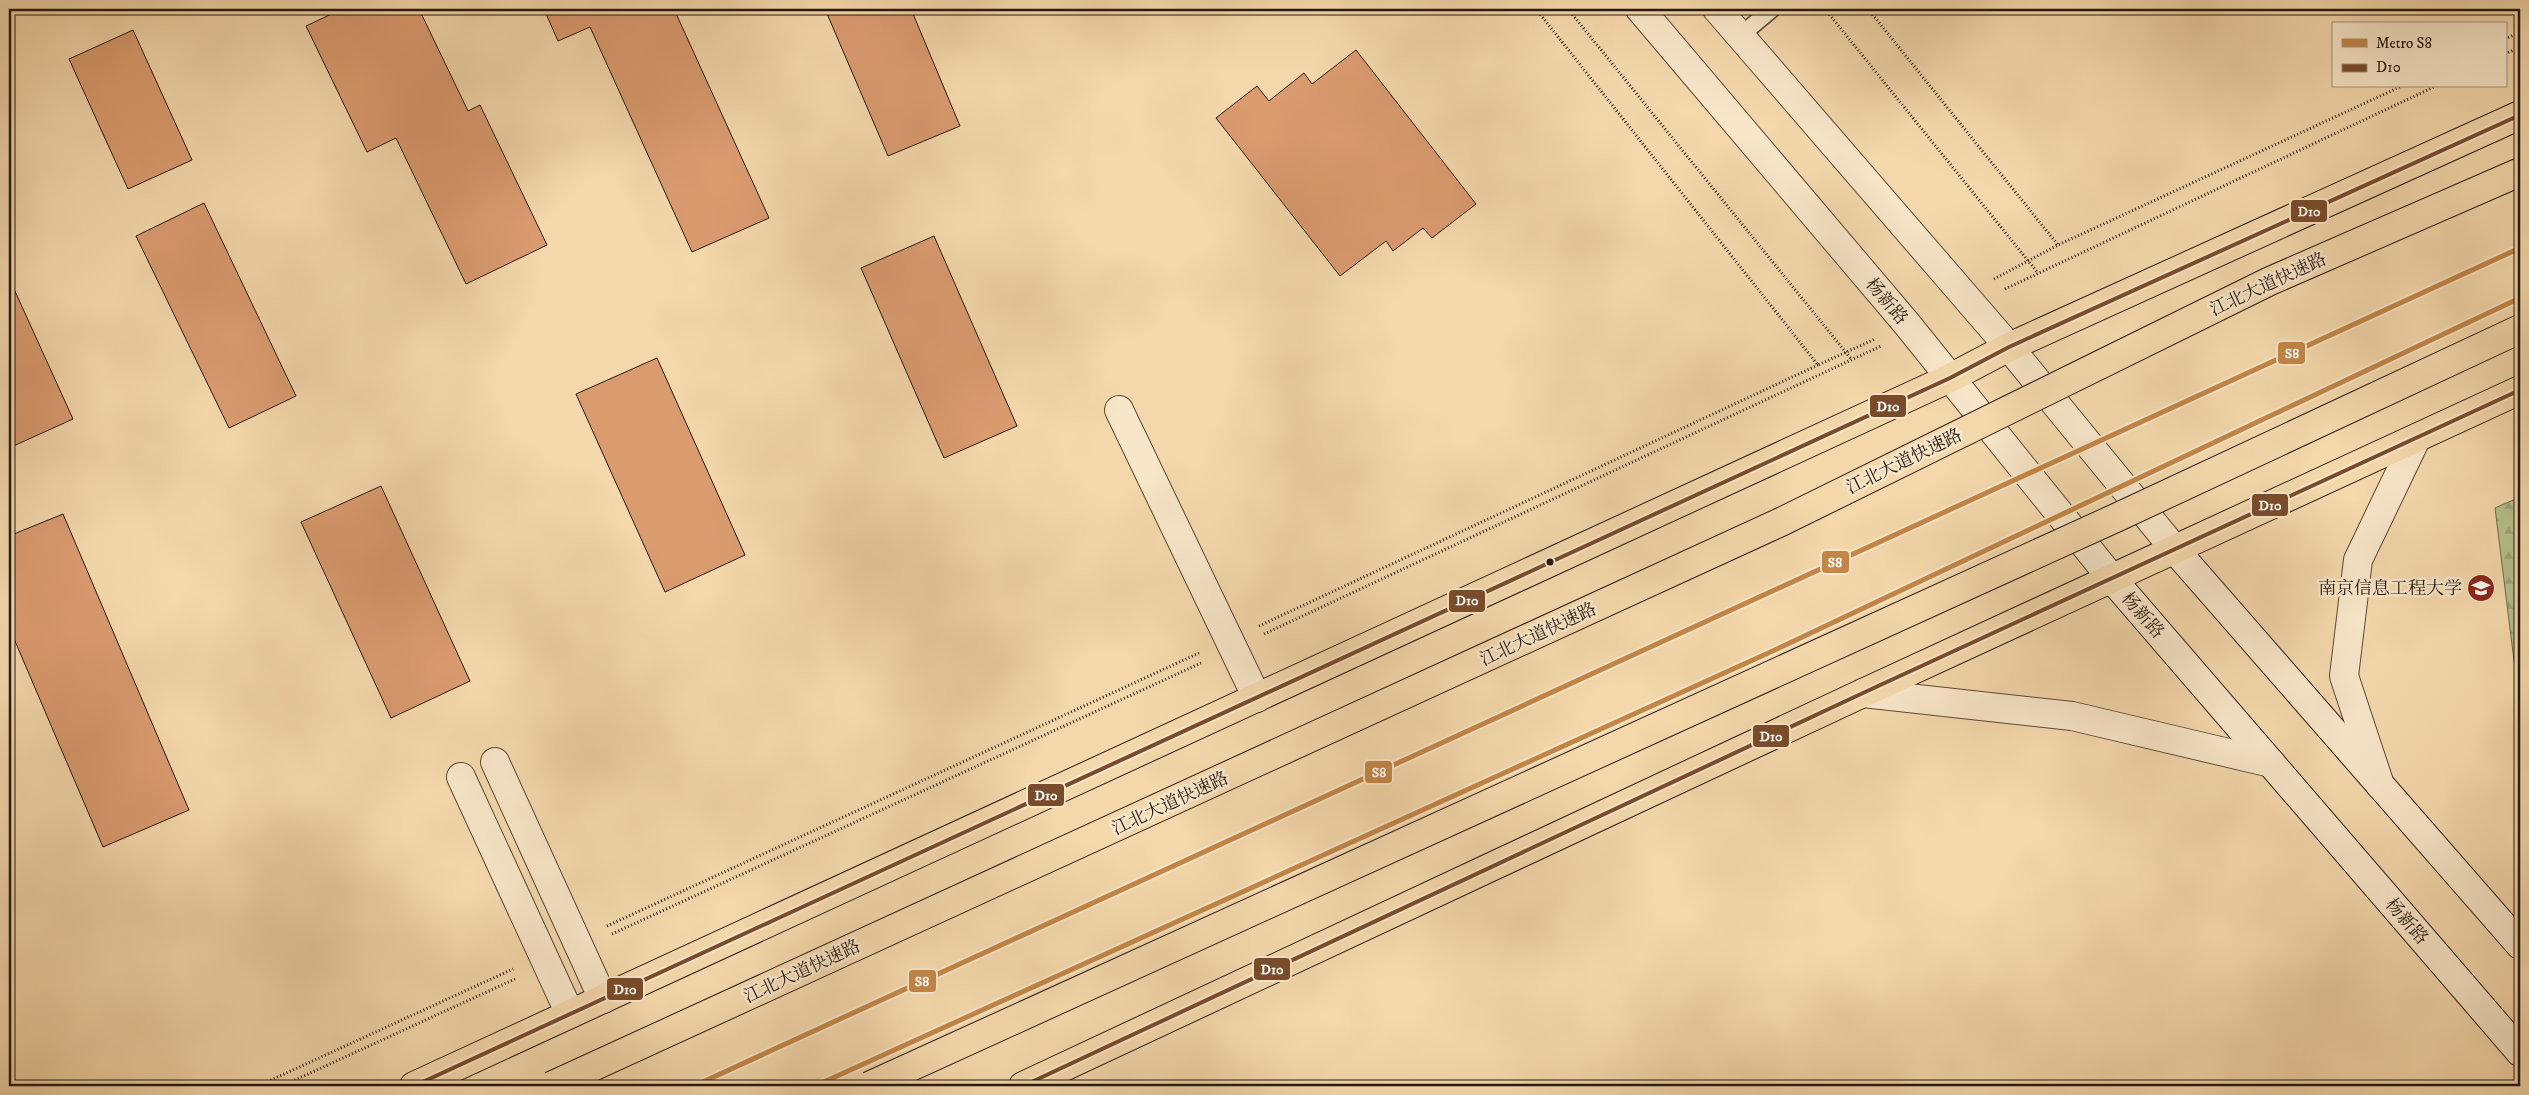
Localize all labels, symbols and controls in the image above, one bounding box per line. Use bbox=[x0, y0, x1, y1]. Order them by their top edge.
legend bbox=[2332, 22, 2506, 88]
text: Metro S8 bbox=[2376, 34, 2432, 53]
text: D10 bbox=[2376, 58, 2401, 77]
line badge: D10 bbox=[2290, 199, 2328, 223]
text: D10 bbox=[2297, 203, 2321, 221]
street label: 江北大道快速路 bbox=[2207, 248, 2330, 322]
street label: 杨新路 bbox=[1860, 274, 1912, 329]
line badge: S8 bbox=[2277, 341, 2306, 365]
text: S8 bbox=[2285, 345, 2299, 363]
line badge: D10 bbox=[1869, 394, 1907, 418]
text: D10 bbox=[1876, 398, 1900, 416]
street label: 江北大道快速路 bbox=[1843, 424, 1966, 499]
line badge: D10 bbox=[2251, 493, 2289, 517]
text: D10 bbox=[2258, 497, 2282, 515]
line badge: S8 bbox=[1821, 550, 1850, 574]
text: S8 bbox=[1828, 554, 1842, 572]
unlabelled marker bbox=[1545, 557, 1555, 567]
school or university icon: 南京信息工程大学 bbox=[2466, 573, 2496, 603]
place label: 南京信息工程大学 bbox=[2318, 578, 2462, 600]
street label: 杨新路 bbox=[2116, 588, 2168, 643]
line badge: D10 bbox=[1448, 589, 1486, 613]
text: D10 bbox=[1455, 592, 1479, 610]
street label: 江北大道快速路 bbox=[1477, 598, 1600, 672]
line badge: D10 bbox=[1752, 724, 1790, 748]
text: D10 bbox=[1759, 728, 1783, 746]
line badge: S8 bbox=[1364, 760, 1393, 784]
text: S8 bbox=[1372, 764, 1386, 782]
street label: 江北大道快速路 bbox=[1109, 767, 1232, 841]
line badge: D10 bbox=[1027, 783, 1065, 807]
text: D10 bbox=[1034, 787, 1058, 805]
street label: 杨新路 bbox=[2380, 894, 2432, 949]
street label: 江北大道快速路 bbox=[741, 935, 864, 1009]
line badge: D10 bbox=[1253, 957, 1291, 981]
text: D10 bbox=[1260, 961, 1284, 979]
line badge: S8 bbox=[908, 969, 937, 993]
text: S8 bbox=[915, 973, 929, 991]
line badge: D10 bbox=[606, 977, 644, 1001]
text: D10 bbox=[613, 981, 637, 999]

